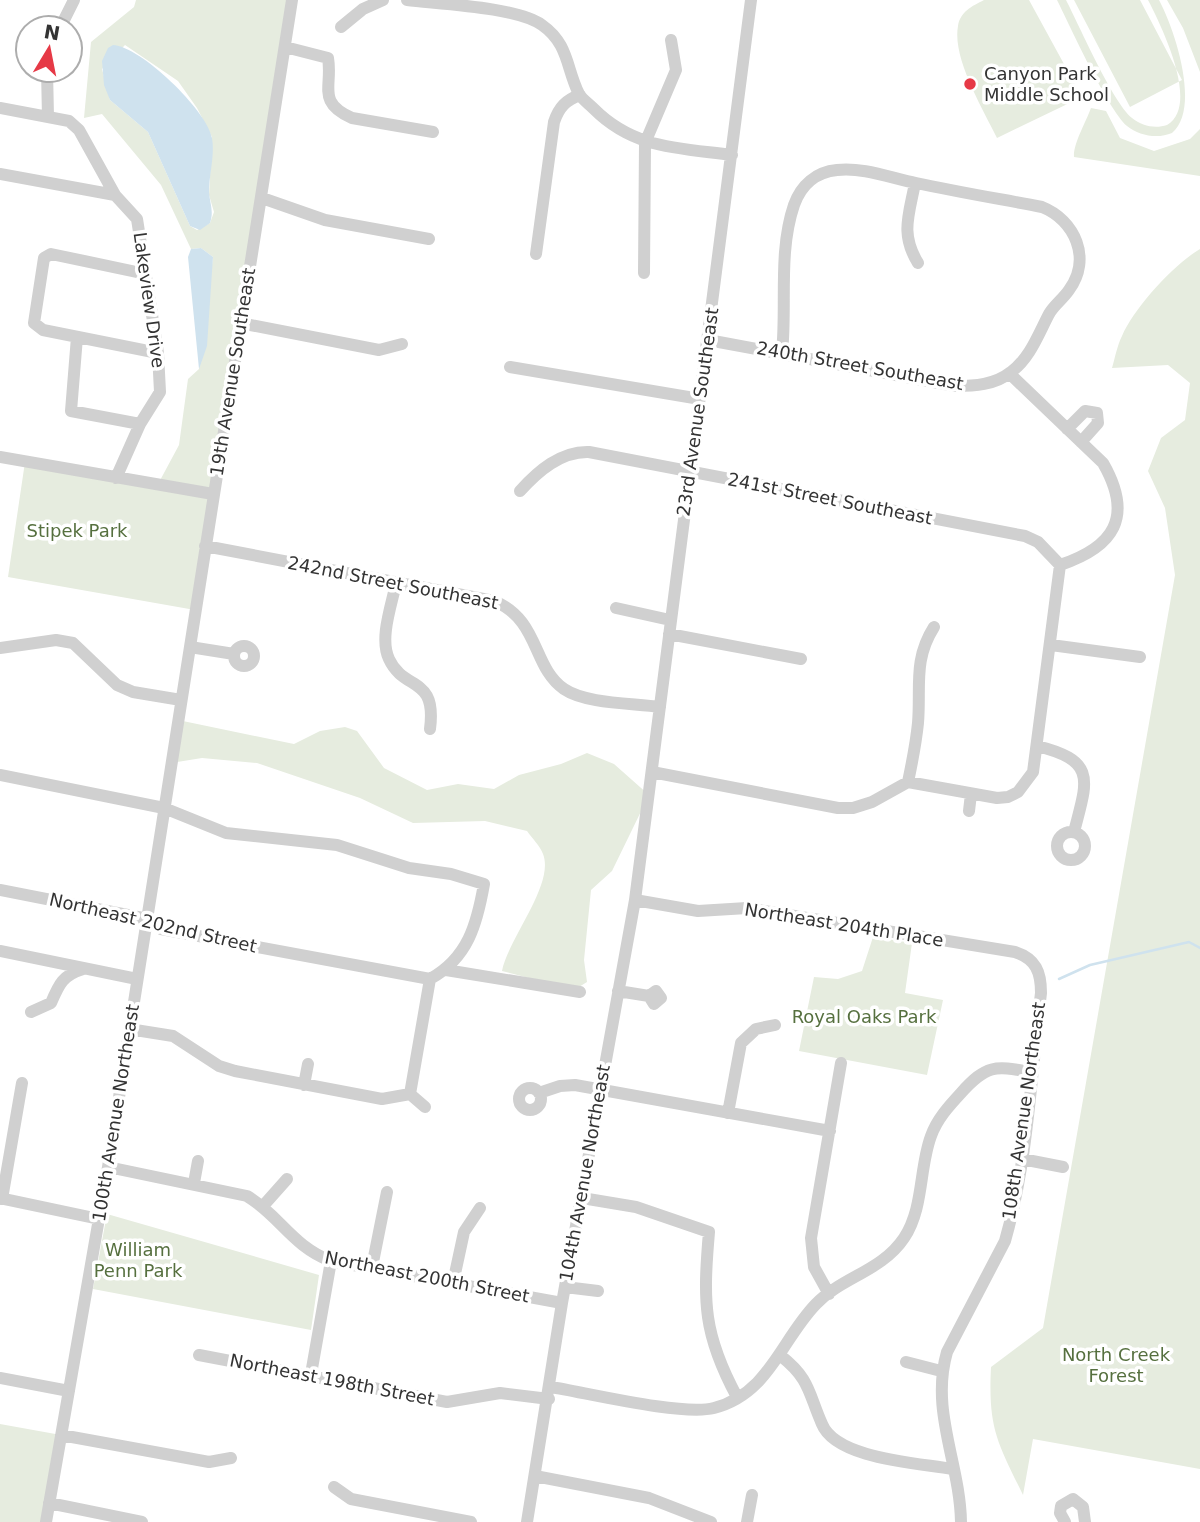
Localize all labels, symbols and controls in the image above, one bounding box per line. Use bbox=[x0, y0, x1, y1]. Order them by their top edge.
north arrow bbox=[14, 14, 84, 84]
text: N bbox=[42, 20, 62, 44]
place label: Canyon Park Middle School bbox=[984, 63, 1109, 105]
marker: Canyon Park Middle School bbox=[962, 76, 978, 92]
street label: Lakeview Drive bbox=[130, 231, 169, 369]
street label: 19th Avenue Southeast bbox=[206, 266, 259, 478]
street label: 23rd Avenue Southeast bbox=[672, 306, 723, 518]
street label: 240th Street Southeast bbox=[755, 337, 965, 394]
street label: 241st Street Southeast bbox=[726, 468, 934, 529]
park label: Stipek Park bbox=[26, 520, 128, 541]
street label: 242nd Street Southeast bbox=[286, 552, 500, 613]
street label: Northeast 202nd Street bbox=[47, 888, 259, 957]
street label: Northeast 204th Place bbox=[743, 898, 945, 951]
street label: 108th Avenue Northeast bbox=[998, 1001, 1049, 1221]
street label: 100th Avenue Northeast bbox=[88, 1003, 143, 1223]
park label: Royal Oaks Park bbox=[792, 1006, 937, 1027]
street label: 104th Avenue Northeast bbox=[555, 1063, 614, 1283]
park label: William Penn Park bbox=[94, 1239, 183, 1281]
street label: Northeast 200th Street bbox=[323, 1246, 531, 1307]
park label: North Creek Forest bbox=[1062, 1344, 1171, 1386]
street label: Northeast 198th Street bbox=[228, 1349, 436, 1410]

